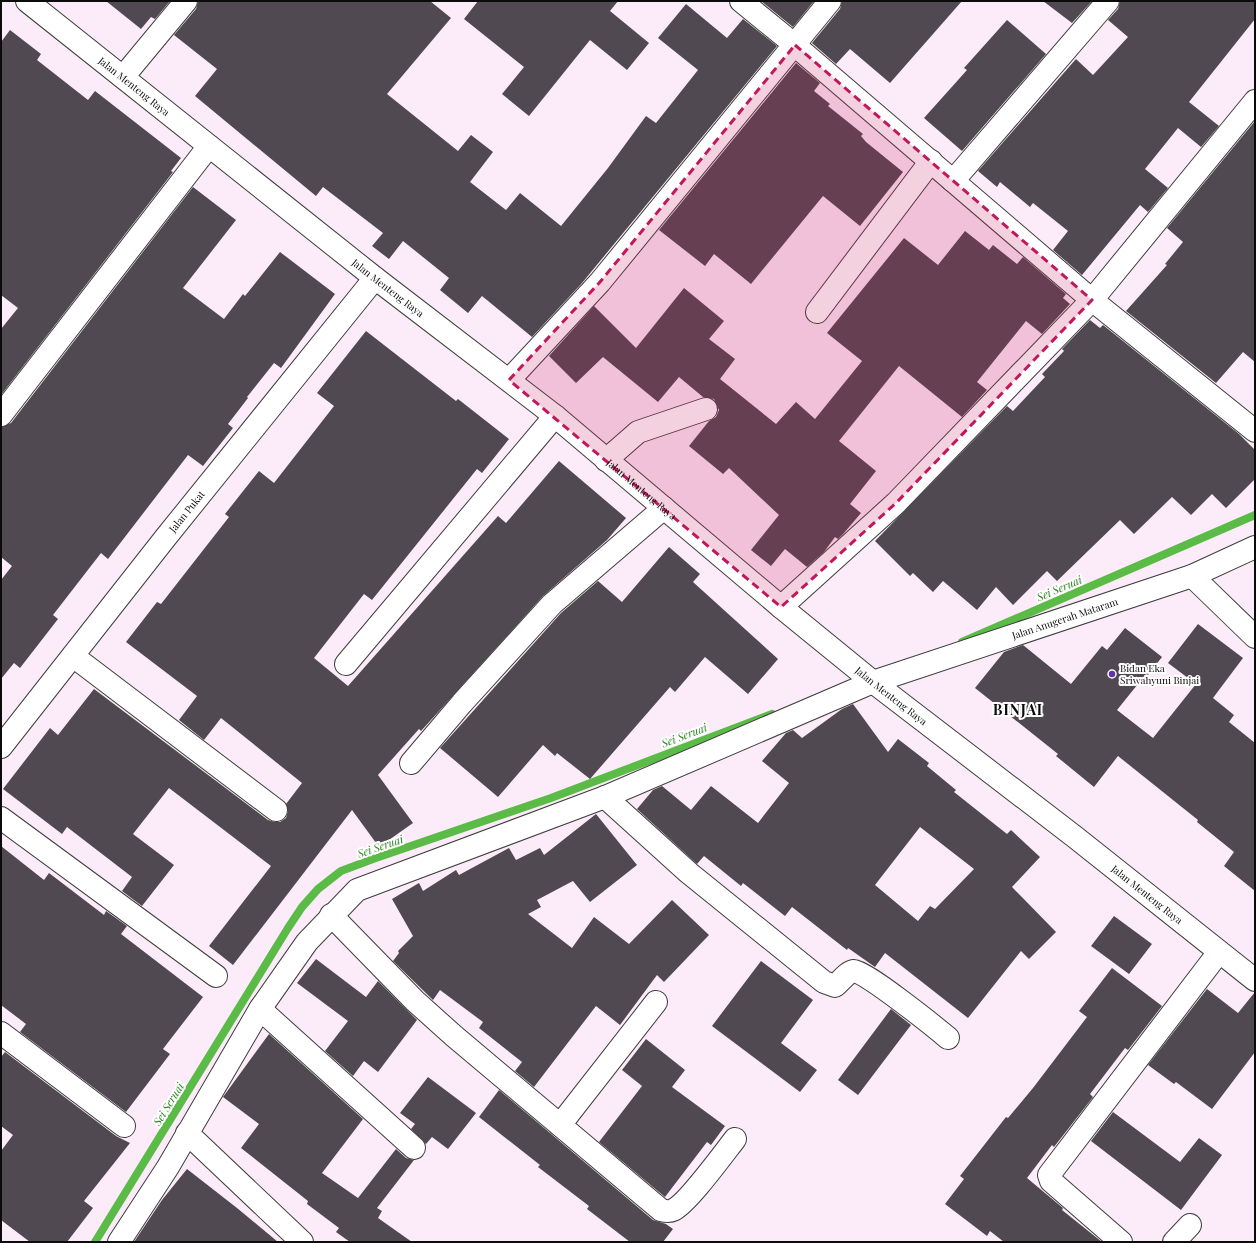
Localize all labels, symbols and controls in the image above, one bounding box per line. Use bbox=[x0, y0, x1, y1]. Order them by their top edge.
street label: Jalan Menteng Raya bbox=[95, 53, 173, 119]
street label: Jalan Menteng Raya bbox=[348, 255, 427, 320]
street label: Jalan Menteng Raya bbox=[603, 455, 680, 523]
street label: Jalan Pukat bbox=[165, 487, 208, 536]
water label: Sei Seruai bbox=[1033, 572, 1085, 605]
street label: Jalan Anugerah Mataram bbox=[1009, 594, 1120, 643]
place label: Bidan Eka Sriwahyuni Binjai bbox=[1120, 661, 1199, 687]
street label: Jalan Menteng Raya bbox=[852, 663, 930, 728]
marker: Bidan Eka Sriwahyuni Binjai bbox=[1107, 669, 1117, 679]
district label: BINJAI bbox=[993, 700, 1043, 719]
water label: Sei Seruai bbox=[658, 719, 710, 751]
water label: Sei Seruai bbox=[354, 831, 406, 861]
street label: Jalan Menteng Raya bbox=[1108, 861, 1186, 927]
water label: Sei Seruai bbox=[148, 1079, 187, 1129]

